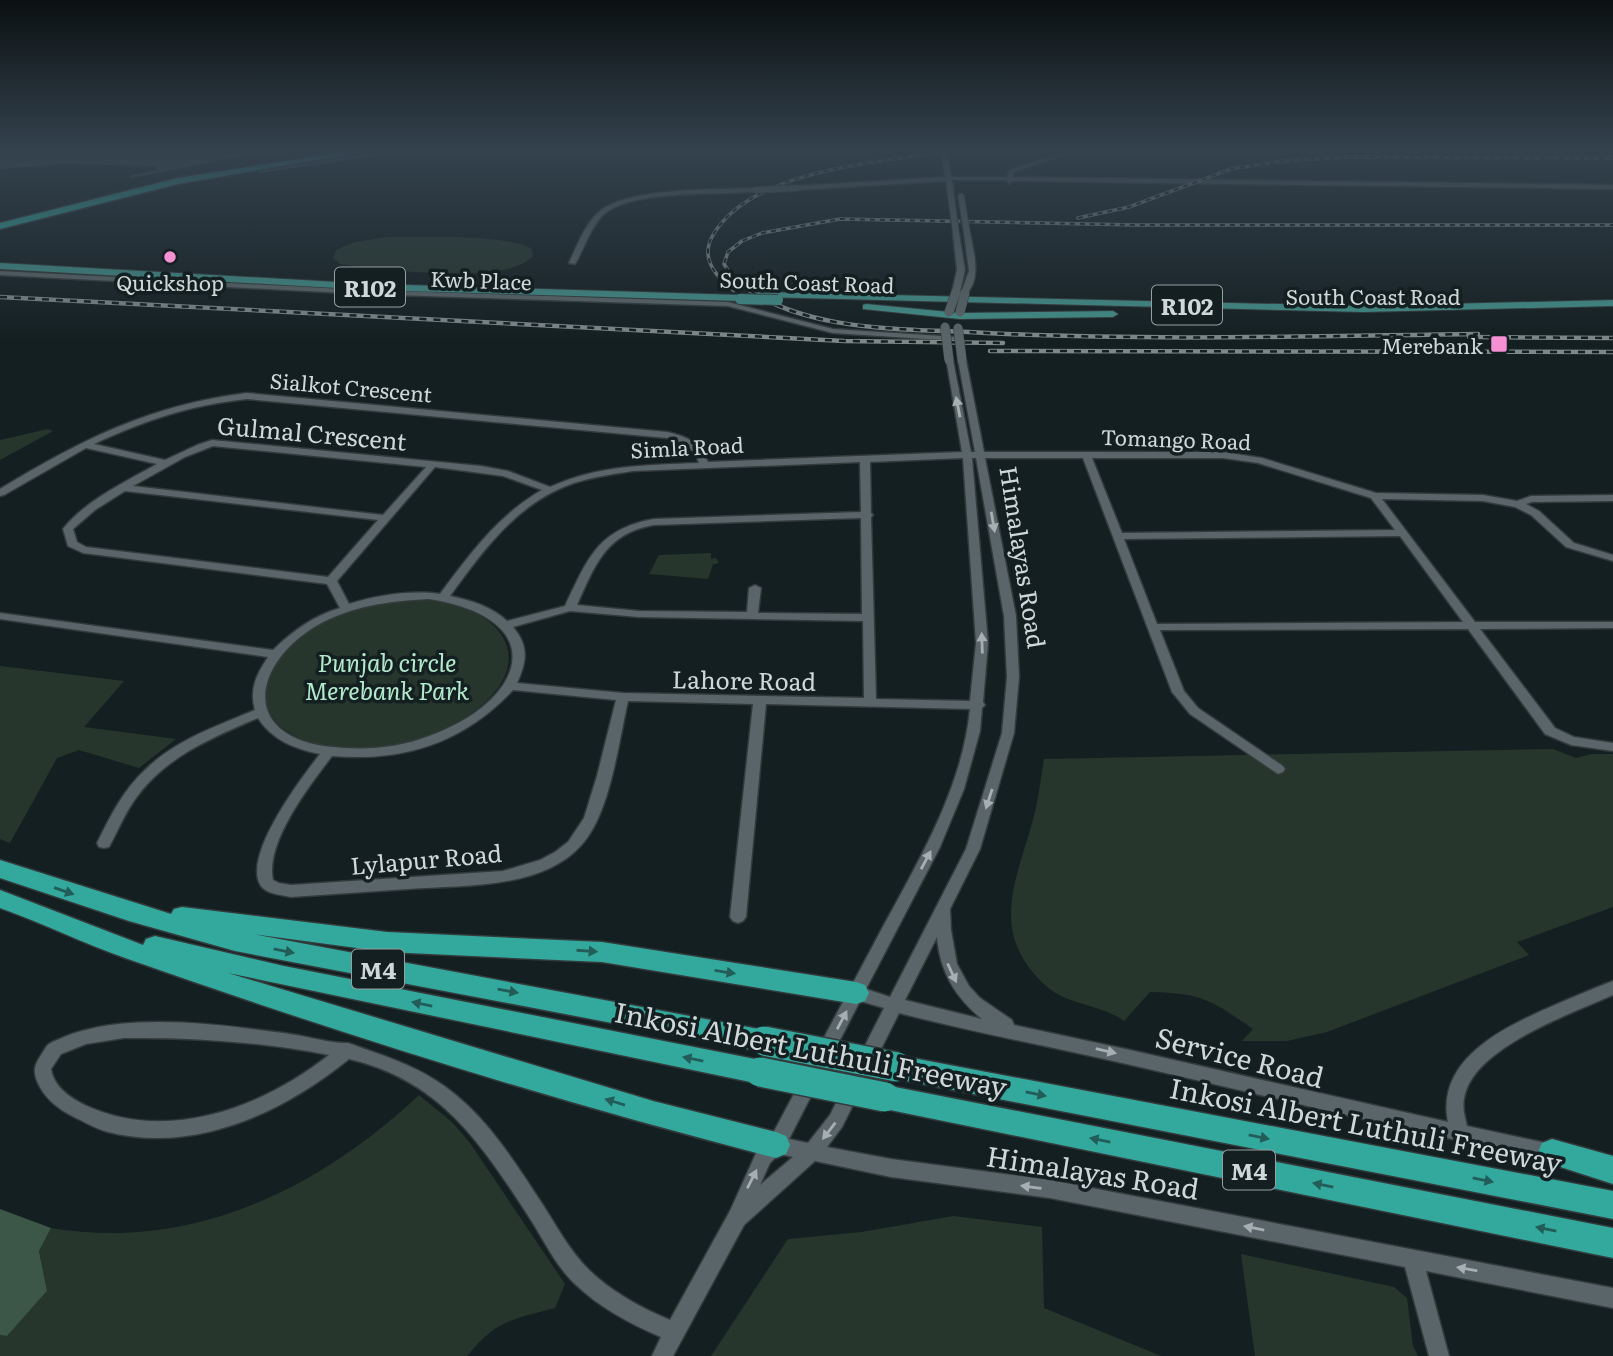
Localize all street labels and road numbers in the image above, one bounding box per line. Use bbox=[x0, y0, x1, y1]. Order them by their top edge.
street label: Kwb Place bbox=[430, 262, 532, 296]
street label: South Coast Road bbox=[719, 262, 895, 300]
road number: R102 bbox=[335, 268, 405, 306]
street label: South Coast Road bbox=[1285, 280, 1461, 311]
road number: R102 bbox=[1152, 286, 1222, 324]
street label: Sialkot Crescent bbox=[269, 363, 434, 409]
street label: Gulmal Crescent bbox=[216, 406, 408, 458]
street label: Tomango Road bbox=[1100, 420, 1252, 456]
street label: Simla Road bbox=[630, 428, 745, 464]
street label: Himalayas Road bbox=[992, 463, 1056, 651]
street label: Lahore Road bbox=[672, 660, 817, 698]
street label: Lylapur Road bbox=[349, 834, 503, 882]
road number: M4 bbox=[352, 950, 404, 988]
street label: Inkosi Albert Luthuli Freeway bbox=[611, 989, 1012, 1107]
street label: Service Road bbox=[1151, 1015, 1329, 1097]
street label: Inkosi Albert Luthuli Freeway bbox=[1166, 1065, 1567, 1183]
street label: Himalayas Road bbox=[984, 1133, 1202, 1209]
road number: M4 bbox=[1223, 1150, 1275, 1190]

